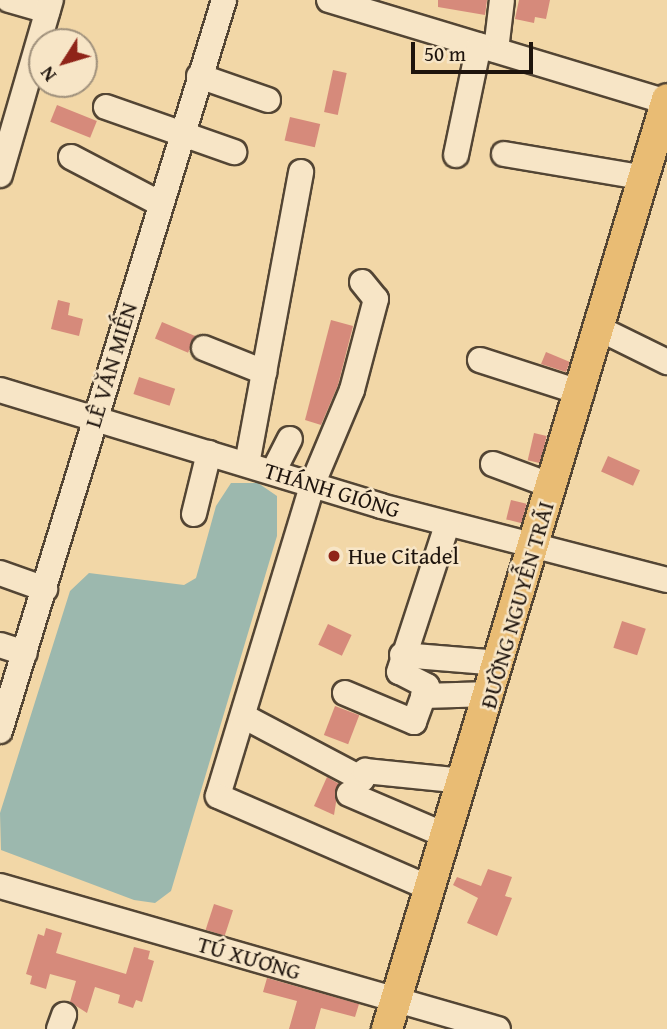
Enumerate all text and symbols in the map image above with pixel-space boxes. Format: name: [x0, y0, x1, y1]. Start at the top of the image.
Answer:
north arrow: [28, 28, 98, 98]
scale bar: [415, 28, 538, 72]
text: 50 m: [424, 38, 466, 69]
text: N: [33, 61, 63, 88]
street label: LÊ VĂN MIẾN: [79, 299, 143, 431]
street label: THÁNH GIÓNG: [261, 456, 403, 524]
street label: ĐƯỜNG NGUYỄN TRÃI: [474, 498, 560, 712]
place label: Hue Citadel: [348, 542, 459, 570]
marker: Hue Citadel: [326, 548, 342, 564]
street label: TÚ XƯƠNG: [194, 930, 304, 986]

